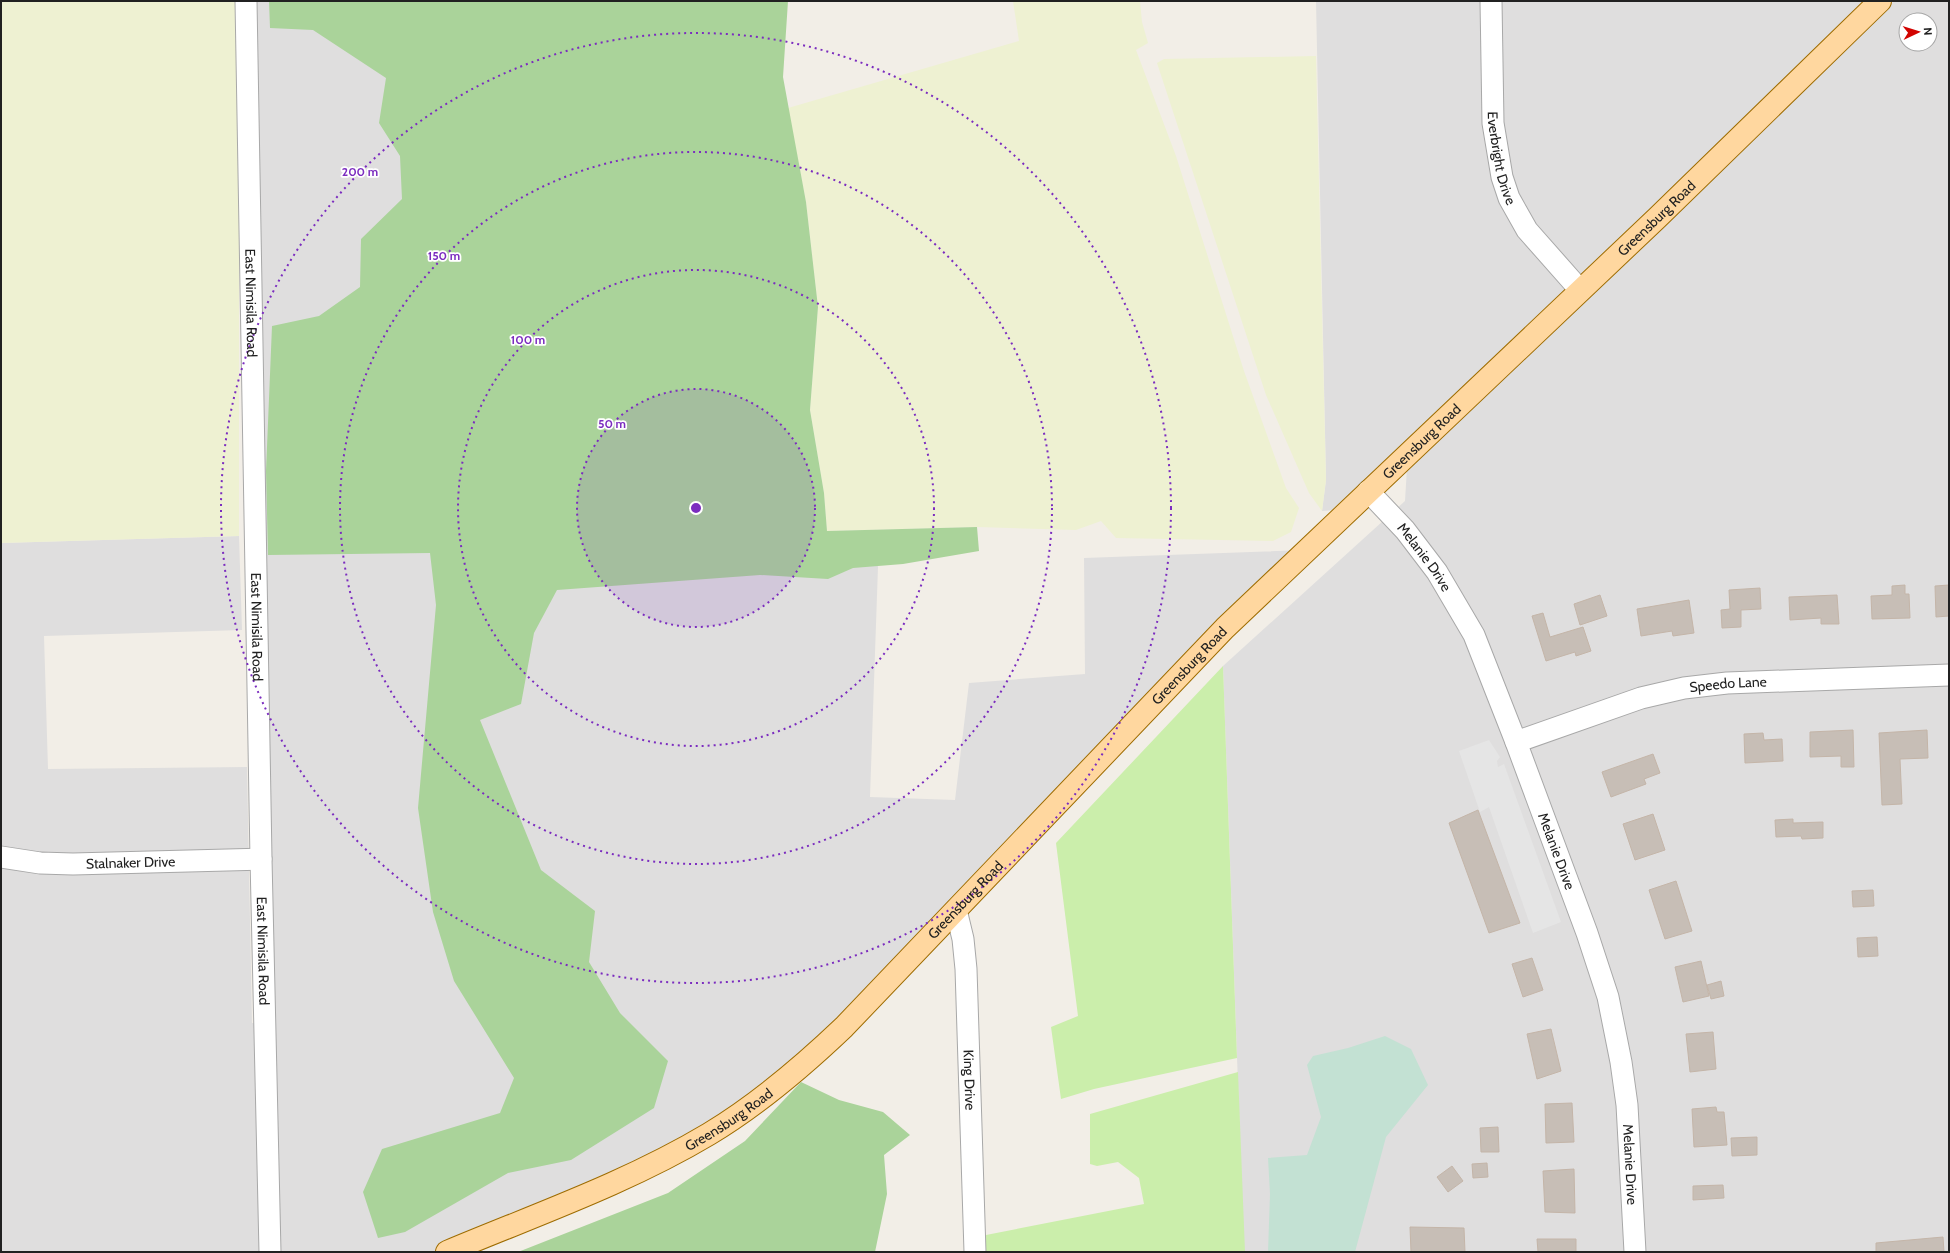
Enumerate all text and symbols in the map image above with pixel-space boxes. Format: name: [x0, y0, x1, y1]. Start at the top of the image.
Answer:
north arrow: [1898, 12, 1938, 52]
text: N: [1921, 27, 1935, 36]
street label: Everbright Drive: [1484, 111, 1520, 208]
text: 200 m: [342, 164, 378, 179]
street label: Greensburg Road: [1614, 176, 1699, 260]
text: 150 m: [428, 248, 460, 263]
street label: East Nimisila Road: [241, 249, 261, 357]
text: 100 m: [511, 332, 545, 347]
street label: Greensburg Road: [1379, 400, 1465, 483]
text: 50 m: [598, 416, 626, 431]
centre of rings: [689, 501, 703, 515]
street label: Melanie Drive: [1393, 519, 1455, 595]
street label: East Nimisila Road: [247, 573, 267, 681]
street label: Greensburg Road: [1148, 623, 1231, 708]
street label: Speedo Lane: [1688, 673, 1767, 696]
street label: Melanie Drive: [1534, 810, 1579, 892]
street label: Stalnaker Drive: [86, 852, 175, 873]
street label: Greensburg Road: [924, 857, 1007, 943]
street label: East Nimisila Road: [253, 896, 273, 1005]
street label: King Drive: [960, 1049, 979, 1111]
street label: Greensburg Road: [682, 1084, 776, 1155]
street label: Melanie Drive: [1619, 1124, 1641, 1205]

